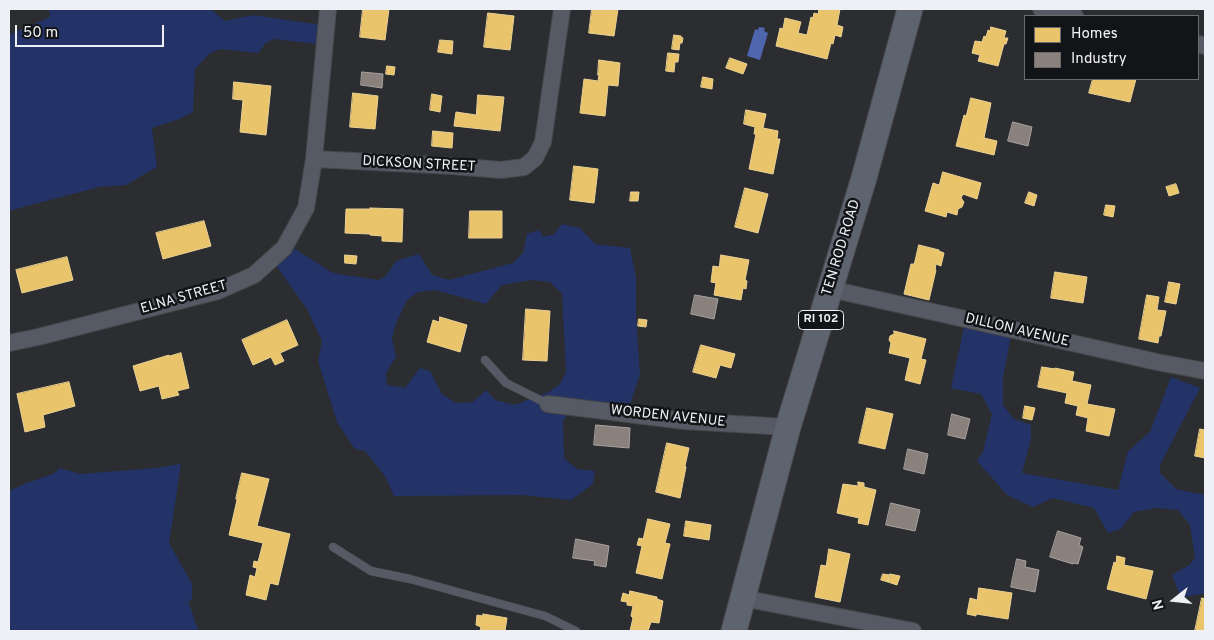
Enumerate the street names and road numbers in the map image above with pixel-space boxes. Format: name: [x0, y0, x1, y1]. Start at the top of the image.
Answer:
street label: DICKSON STREET: [362, 154, 476, 176]
street label: TEN ROD ROAD: [819, 198, 865, 298]
street label: ELNA STREET: [139, 278, 229, 318]
road number: RI 102: [798, 310, 844, 330]
street label: DILLON AVENUE: [964, 311, 1070, 351]
street label: WORDEN AVENUE: [610, 403, 726, 431]

